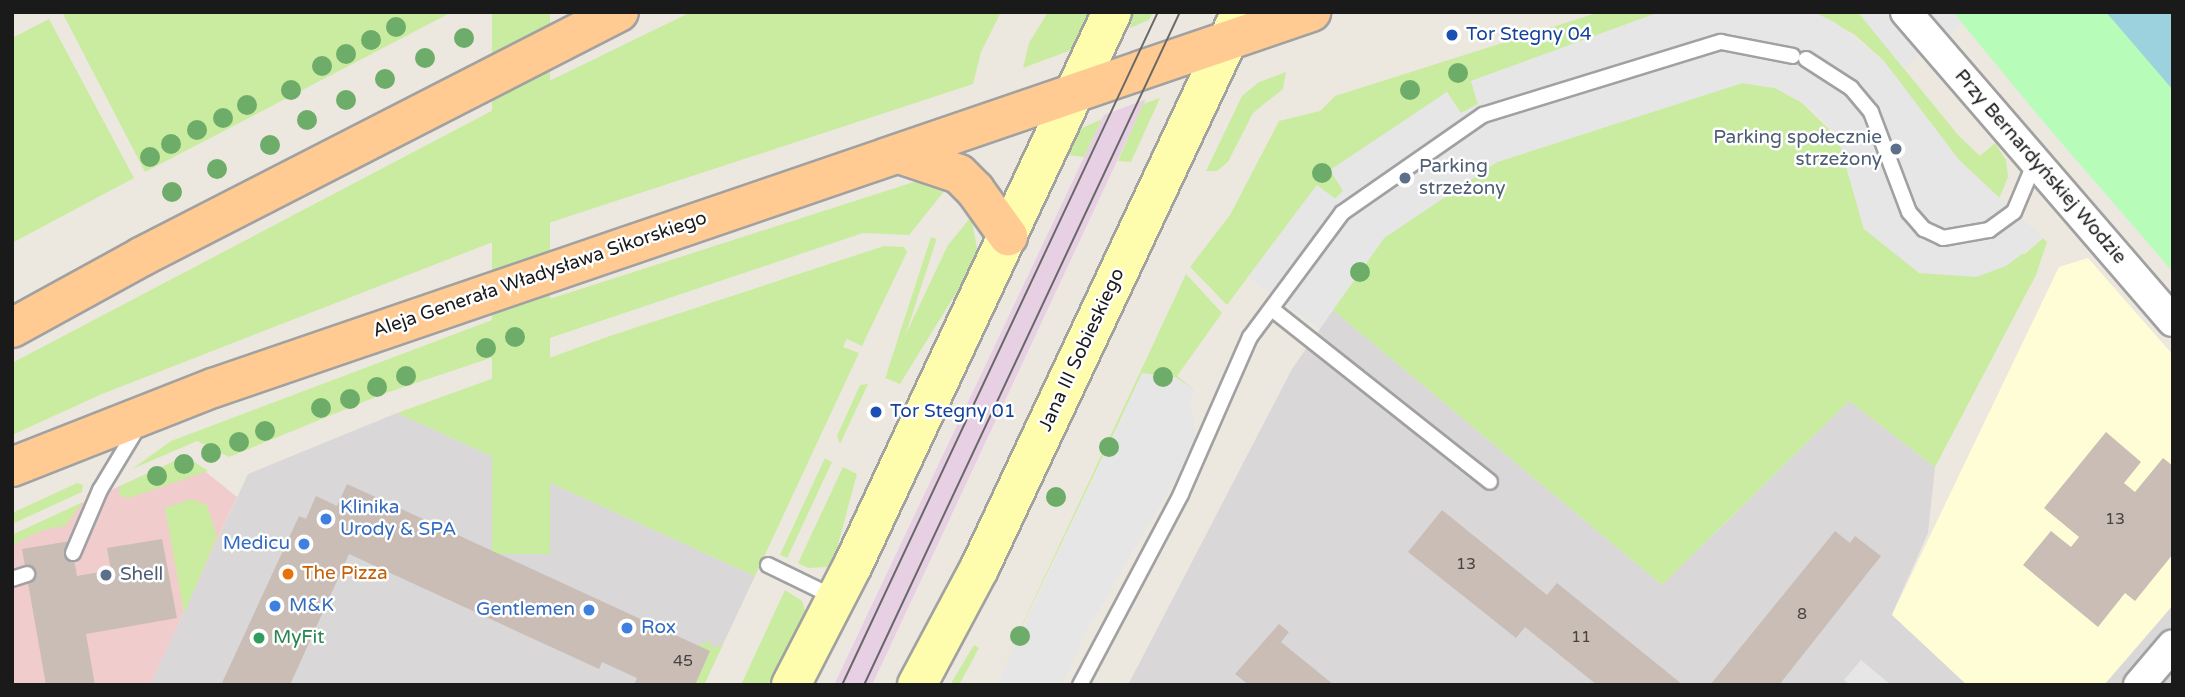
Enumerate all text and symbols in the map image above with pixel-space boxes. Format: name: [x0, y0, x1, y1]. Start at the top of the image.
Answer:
place label: Tor Stegny 04: [1466, 24, 1592, 46]
marker: Tor Stegny 04: [1444, 27, 1460, 43]
street label: Przy Bernardyńskiej Wodzie: [1949, 65, 2131, 269]
place label: Parking społecznie strzeżony: [1713, 127, 1882, 171]
marker: Parking społecznie strzeżony: [1888, 141, 1904, 157]
place label: Parking strzeżony: [1419, 156, 1505, 200]
marker: Parking strzeżony: [1397, 170, 1413, 186]
street label: Aleja Generała Władysława Sikorskiego: [370, 207, 710, 343]
street label: Jana III Sobieskiego: [1034, 265, 1130, 435]
place label: Tor Stegny 01: [890, 401, 1016, 423]
marker: Tor Stegny 01: [868, 404, 884, 420]
place label: Klinika Urody & SPA: [340, 497, 456, 541]
house number: 13: [2105, 509, 2125, 529]
marker: Klinika Urody & SPA: [318, 511, 334, 527]
place label: Medicu: [223, 533, 290, 555]
marker: Medicu: [296, 536, 312, 552]
house number: 13: [1456, 554, 1476, 574]
place label: The Pizza: [302, 563, 388, 585]
place label: Shell: [120, 564, 163, 586]
marker: The Pizza: [280, 566, 296, 582]
marker: Shell: [98, 567, 114, 583]
place label: M&K: [289, 595, 334, 617]
marker: M&K: [267, 598, 283, 614]
place label: Gentlemen: [476, 599, 575, 621]
marker: Gentlemen: [581, 602, 597, 618]
house number: 8: [1797, 604, 1807, 624]
place label: Rox: [641, 617, 676, 639]
marker: Rox: [619, 620, 635, 636]
place label: MyFit: [273, 627, 325, 649]
house number: 11: [1571, 627, 1591, 647]
marker: MyFit: [251, 630, 267, 646]
house number: 45: [673, 651, 693, 671]

